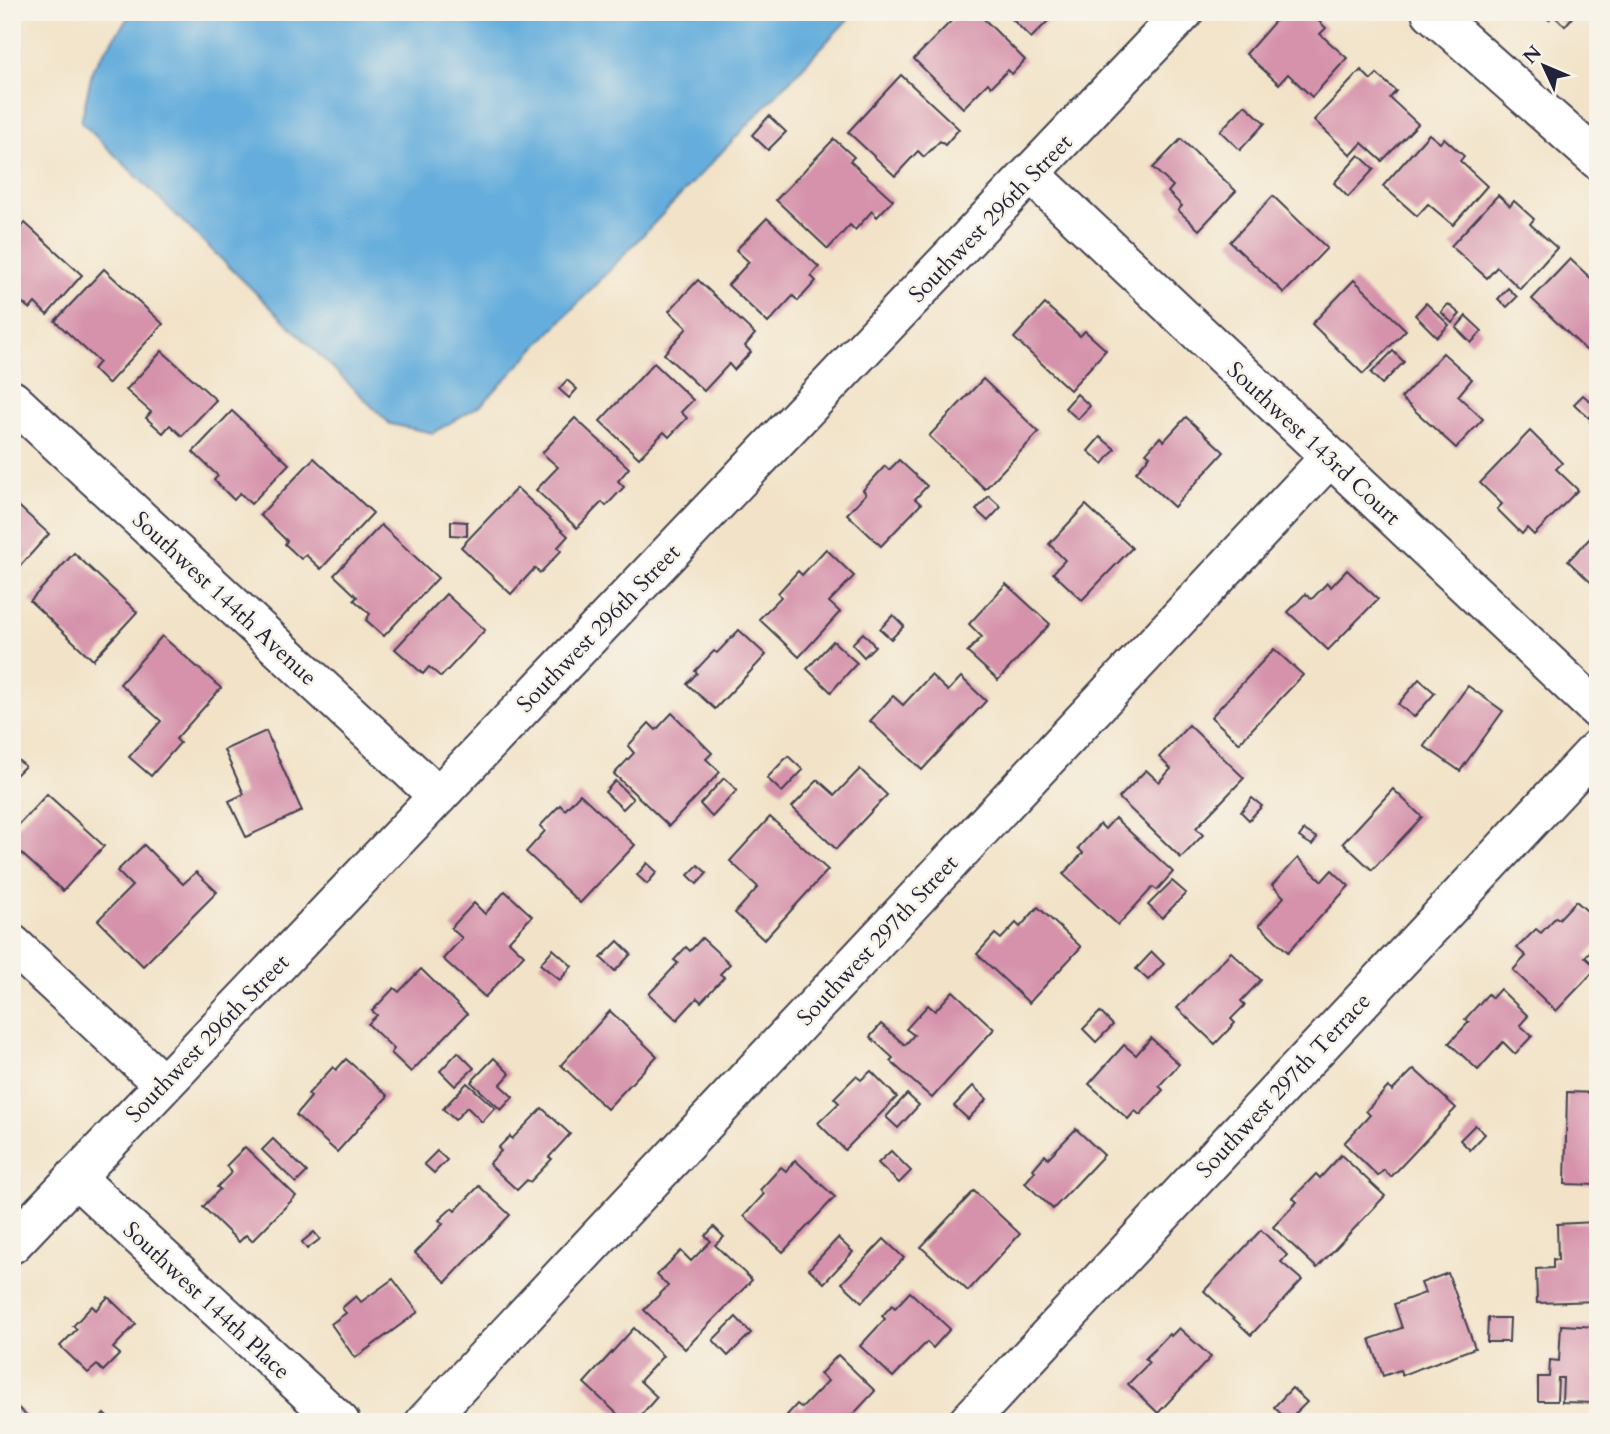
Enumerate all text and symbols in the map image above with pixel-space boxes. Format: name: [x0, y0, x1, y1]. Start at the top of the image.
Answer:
north arrow: [1508, 32, 1578, 102]
text: N: [1517, 40, 1548, 70]
street label: Southwest 296th Street: [902, 127, 1079, 309]
street label: Southwest 143rd Court: [1220, 355, 1407, 532]
street label: Southwest 144th Avenue: [125, 504, 324, 692]
street label: Southwest 296th Street: [510, 537, 687, 719]
street label: Southwest 297th Street: [790, 848, 965, 1033]
street label: Southwest 296th Street: [119, 947, 296, 1129]
street label: Southwest 297th Terrace: [1189, 986, 1378, 1185]
street label: Southwest 144th Place: [116, 1215, 297, 1386]

